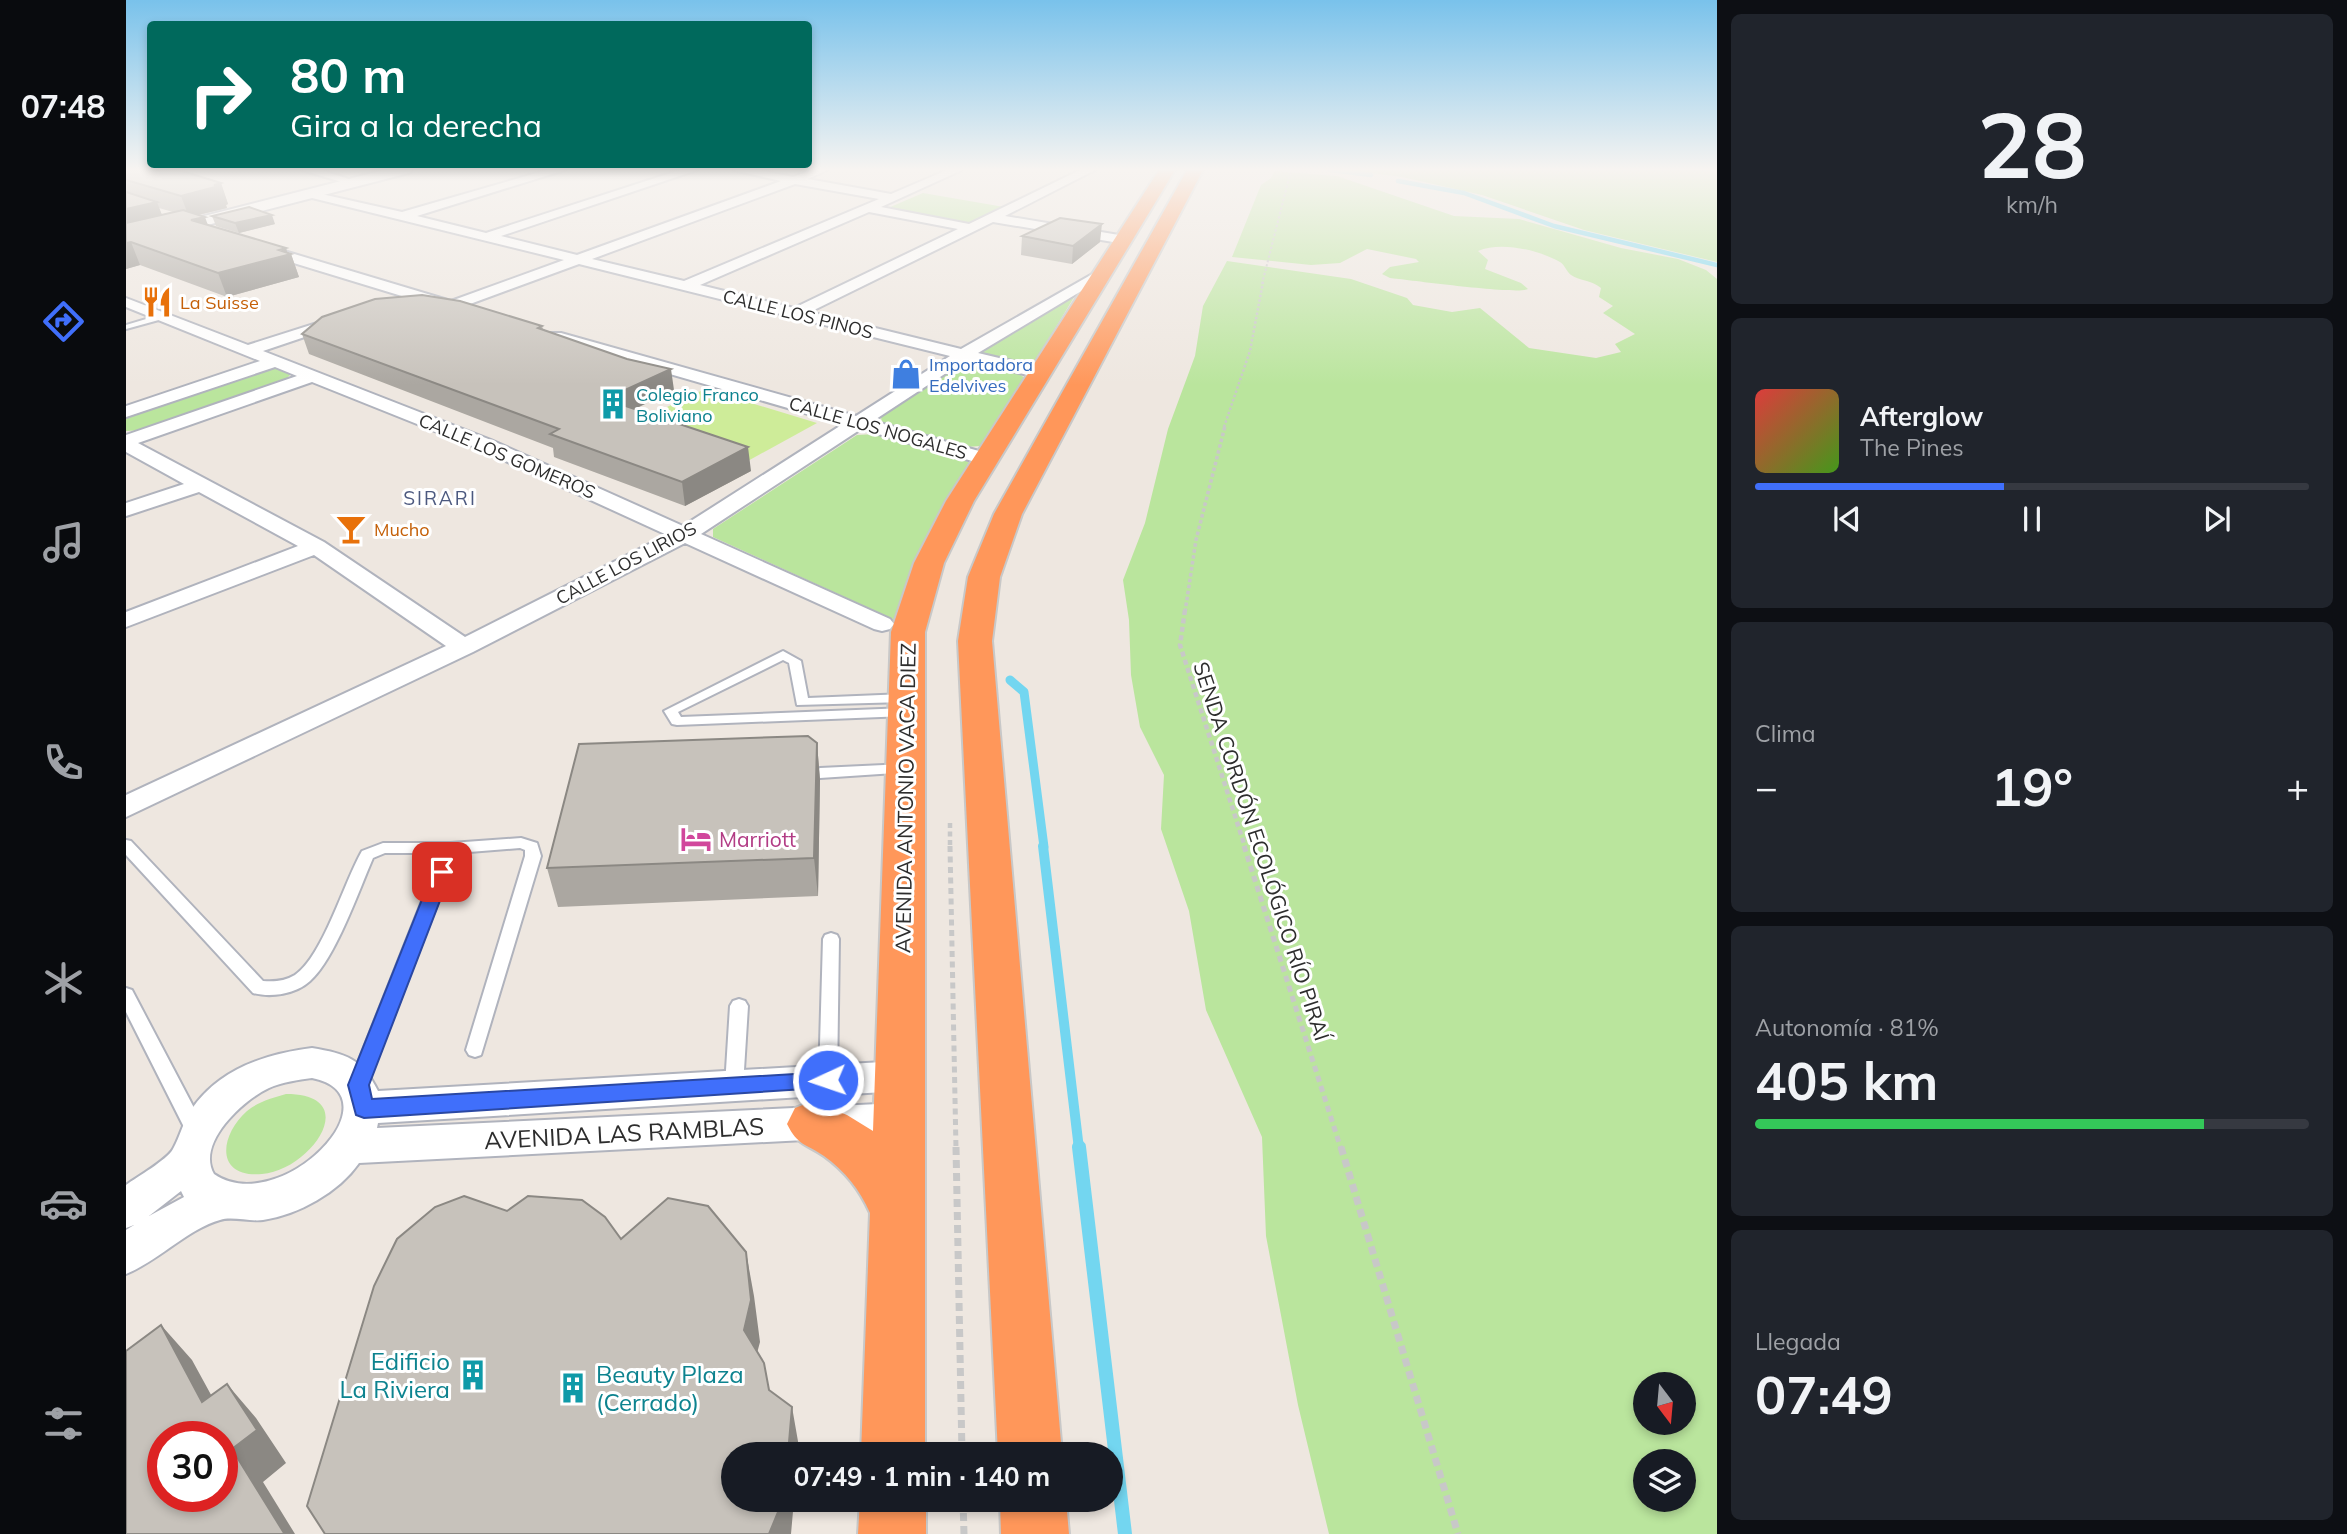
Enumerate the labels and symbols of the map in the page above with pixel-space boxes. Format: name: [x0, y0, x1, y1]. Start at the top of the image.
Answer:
street label: CALLE LOS PINOS: [720, 284, 876, 344]
restaurant icon: La Suisse: [140, 285, 174, 319]
place label: La Suisse: [180, 291, 259, 314]
place label: Importadora Edelvives: [929, 353, 1033, 397]
shop icon: Importadora Edelvives: [889, 357, 923, 391]
place label: Colegio Franco Boliviano: [636, 383, 759, 427]
building icon: Colegio Franco Boliviano: [596, 387, 630, 421]
street label: CALLE LOS NOGALES: [786, 392, 970, 464]
street label: CALLE LOS GOMEROS: [415, 408, 599, 504]
district label: SIRARI: [403, 486, 477, 510]
bar icon: Mucho: [334, 512, 368, 546]
street label: CALLE LOS LIRIOS: [552, 516, 700, 610]
place label: Mucho: [374, 518, 430, 541]
street label: AVENIDA ANTONIO VACA DIEZ: [889, 643, 921, 953]
street label: SENDA CORDÓN ECOLÓGICO RÍO PIRAÍ: [1188, 658, 1336, 1045]
hotel icon: Marriott: [679, 822, 713, 856]
place label: Marriott: [719, 826, 796, 852]
pin: [412, 842, 472, 902]
position arrow: [791, 1043, 865, 1117]
street label: AVENIDA LAS RAMBLAS: [483, 1111, 765, 1155]
place label: Edificio La Riviera: [339, 1346, 450, 1404]
building icon: Edificio La Riviera: [456, 1358, 490, 1392]
place label: Beauty Plaza (Cerrado): [596, 1359, 744, 1417]
building icon: Beauty Plaza (Cerrado): [556, 1371, 590, 1405]
north arrow: [1633, 1372, 1696, 1435]
speed limit sign: 30: [147, 1421, 238, 1512]

